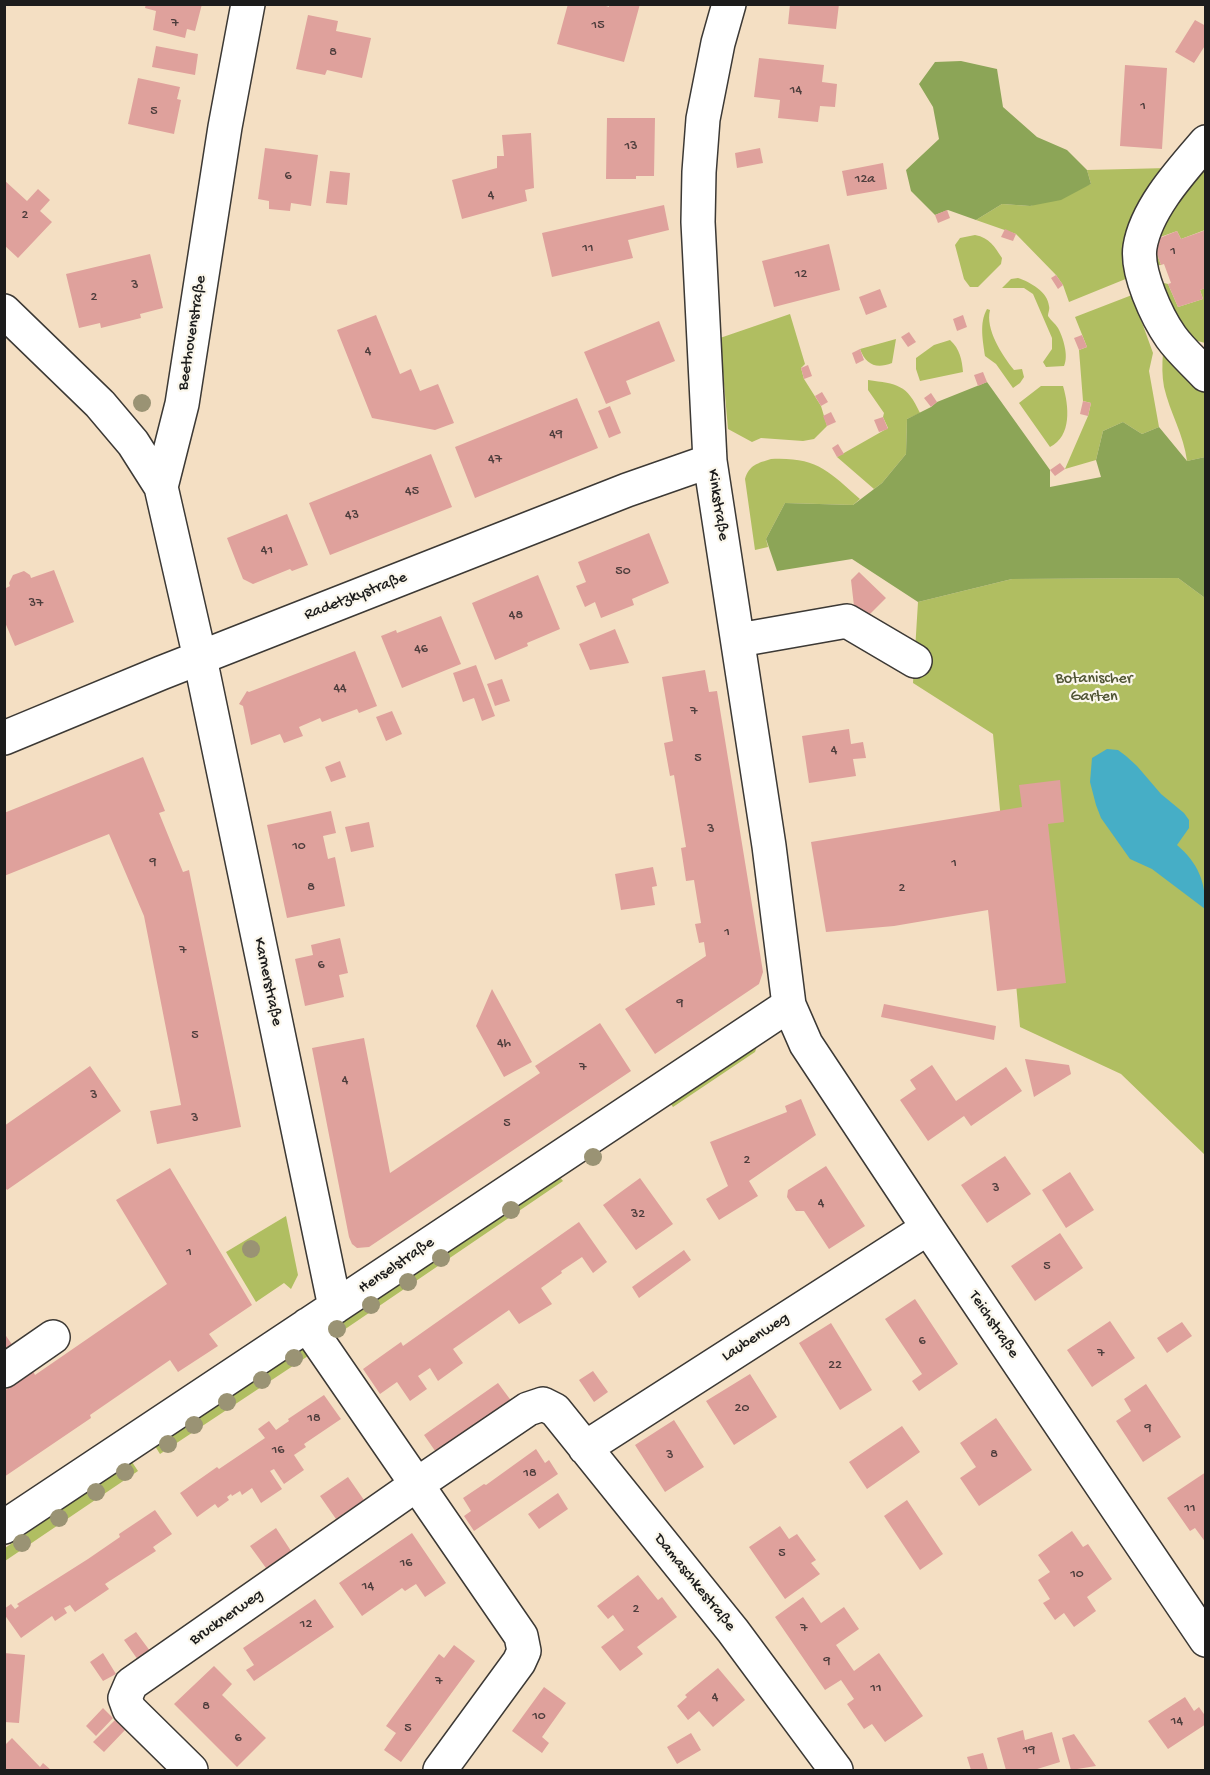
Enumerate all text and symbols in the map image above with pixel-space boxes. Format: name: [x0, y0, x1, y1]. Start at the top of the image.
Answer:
house number: 7: [171, 16, 179, 32]
house number: 15: [591, 18, 605, 34]
house number: 8: [329, 45, 337, 61]
house number: 14: [790, 83, 802, 99]
house number: 1: [1140, 99, 1146, 115]
house number: 5: [150, 104, 158, 120]
house number: 13: [625, 139, 637, 155]
house number: 6: [284, 169, 292, 185]
house number: 12a: [855, 172, 875, 188]
house number: 4: [488, 188, 494, 204]
house number: 2: [22, 208, 28, 224]
house number: 11: [582, 241, 594, 257]
house number: 1: [1170, 244, 1176, 260]
house number: 12: [795, 267, 807, 283]
street label: Beethovenstraße: [174, 274, 212, 392]
house number: 3: [131, 278, 139, 294]
house number: 2: [91, 290, 97, 306]
house number: 4: [365, 344, 371, 360]
house number: 49: [549, 427, 563, 443]
house number: 47: [488, 452, 502, 468]
street label: Kinkstraße: [702, 468, 732, 542]
house number: 45: [405, 484, 419, 500]
house number: 43: [345, 508, 359, 524]
house number: 41: [261, 543, 273, 559]
house number: 50: [615, 564, 631, 580]
street label: Radetzkystraße: [302, 569, 410, 625]
house number: 37: [29, 596, 43, 612]
house number: 48: [509, 608, 523, 624]
house number: 46: [414, 642, 428, 658]
park label: Botanischer Garten: [1056, 670, 1132, 708]
house number: 44: [333, 681, 347, 697]
house number: 7: [690, 704, 698, 720]
house number: 4: [831, 743, 837, 759]
house number: 5: [694, 751, 702, 767]
house number: 3: [707, 822, 715, 838]
house number: 10: [292, 839, 306, 855]
house number: 9: [149, 855, 157, 871]
house number: 1: [951, 856, 957, 872]
house number: 8: [307, 880, 315, 896]
house number: 2: [899, 881, 905, 897]
house number: 1: [724, 925, 730, 941]
street label: Karnerstraße: [248, 936, 286, 1028]
house number: 7: [179, 943, 187, 959]
house number: 6: [317, 958, 325, 974]
house number: 9: [676, 996, 684, 1012]
house number: 5: [191, 1028, 199, 1044]
house number: 4h: [497, 1036, 511, 1052]
house number: 7: [579, 1060, 587, 1076]
house number: 4: [342, 1073, 348, 1089]
house number: 3: [90, 1088, 98, 1104]
house number: 3: [191, 1111, 199, 1127]
house number: 5: [503, 1116, 511, 1132]
house number: 2: [744, 1153, 750, 1169]
house number: 3: [992, 1181, 1000, 1197]
house number: 4: [818, 1196, 824, 1212]
house number: 32: [631, 1207, 645, 1223]
street label: Henselstraße: [355, 1234, 439, 1298]
house number: 1: [186, 1245, 192, 1261]
house number: 5: [1043, 1259, 1051, 1275]
street label: Teichstraße: [964, 1288, 1022, 1362]
street label: Laubenweg: [719, 1309, 793, 1367]
house number: 6: [918, 1334, 926, 1350]
house number: 7: [1097, 1346, 1105, 1362]
house number: 22: [828, 1358, 842, 1374]
house number: 20: [735, 1401, 749, 1417]
house number: 18: [307, 1411, 321, 1427]
house number: 9: [1144, 1421, 1152, 1437]
house number: 16: [272, 1443, 284, 1459]
house number: 8: [990, 1447, 998, 1463]
house number: 3: [666, 1448, 674, 1464]
house number: 18: [523, 1466, 537, 1482]
house number: 11: [1184, 1501, 1196, 1517]
street label: Damaschkestraße: [649, 1530, 739, 1636]
house number: 5: [778, 1546, 786, 1562]
house number: 16: [400, 1556, 412, 1572]
house number: 10: [1070, 1567, 1084, 1583]
house number: 14: [362, 1579, 374, 1595]
street label: Brucknerweg: [187, 1586, 267, 1650]
house number: 2: [633, 1602, 639, 1618]
house number: 12: [300, 1617, 312, 1633]
house number: 7: [800, 1621, 808, 1637]
house number: 9: [823, 1654, 831, 1670]
house number: 7: [435, 1674, 443, 1690]
house number: 11: [870, 1681, 882, 1697]
house number: 4: [712, 1690, 718, 1706]
house number: 8: [202, 1699, 210, 1715]
house number: 10: [532, 1709, 546, 1725]
house number: 14: [1171, 1714, 1183, 1730]
house number: 5: [404, 1721, 412, 1737]
house number: 6: [234, 1731, 242, 1747]
house number: 19: [1023, 1743, 1035, 1759]

